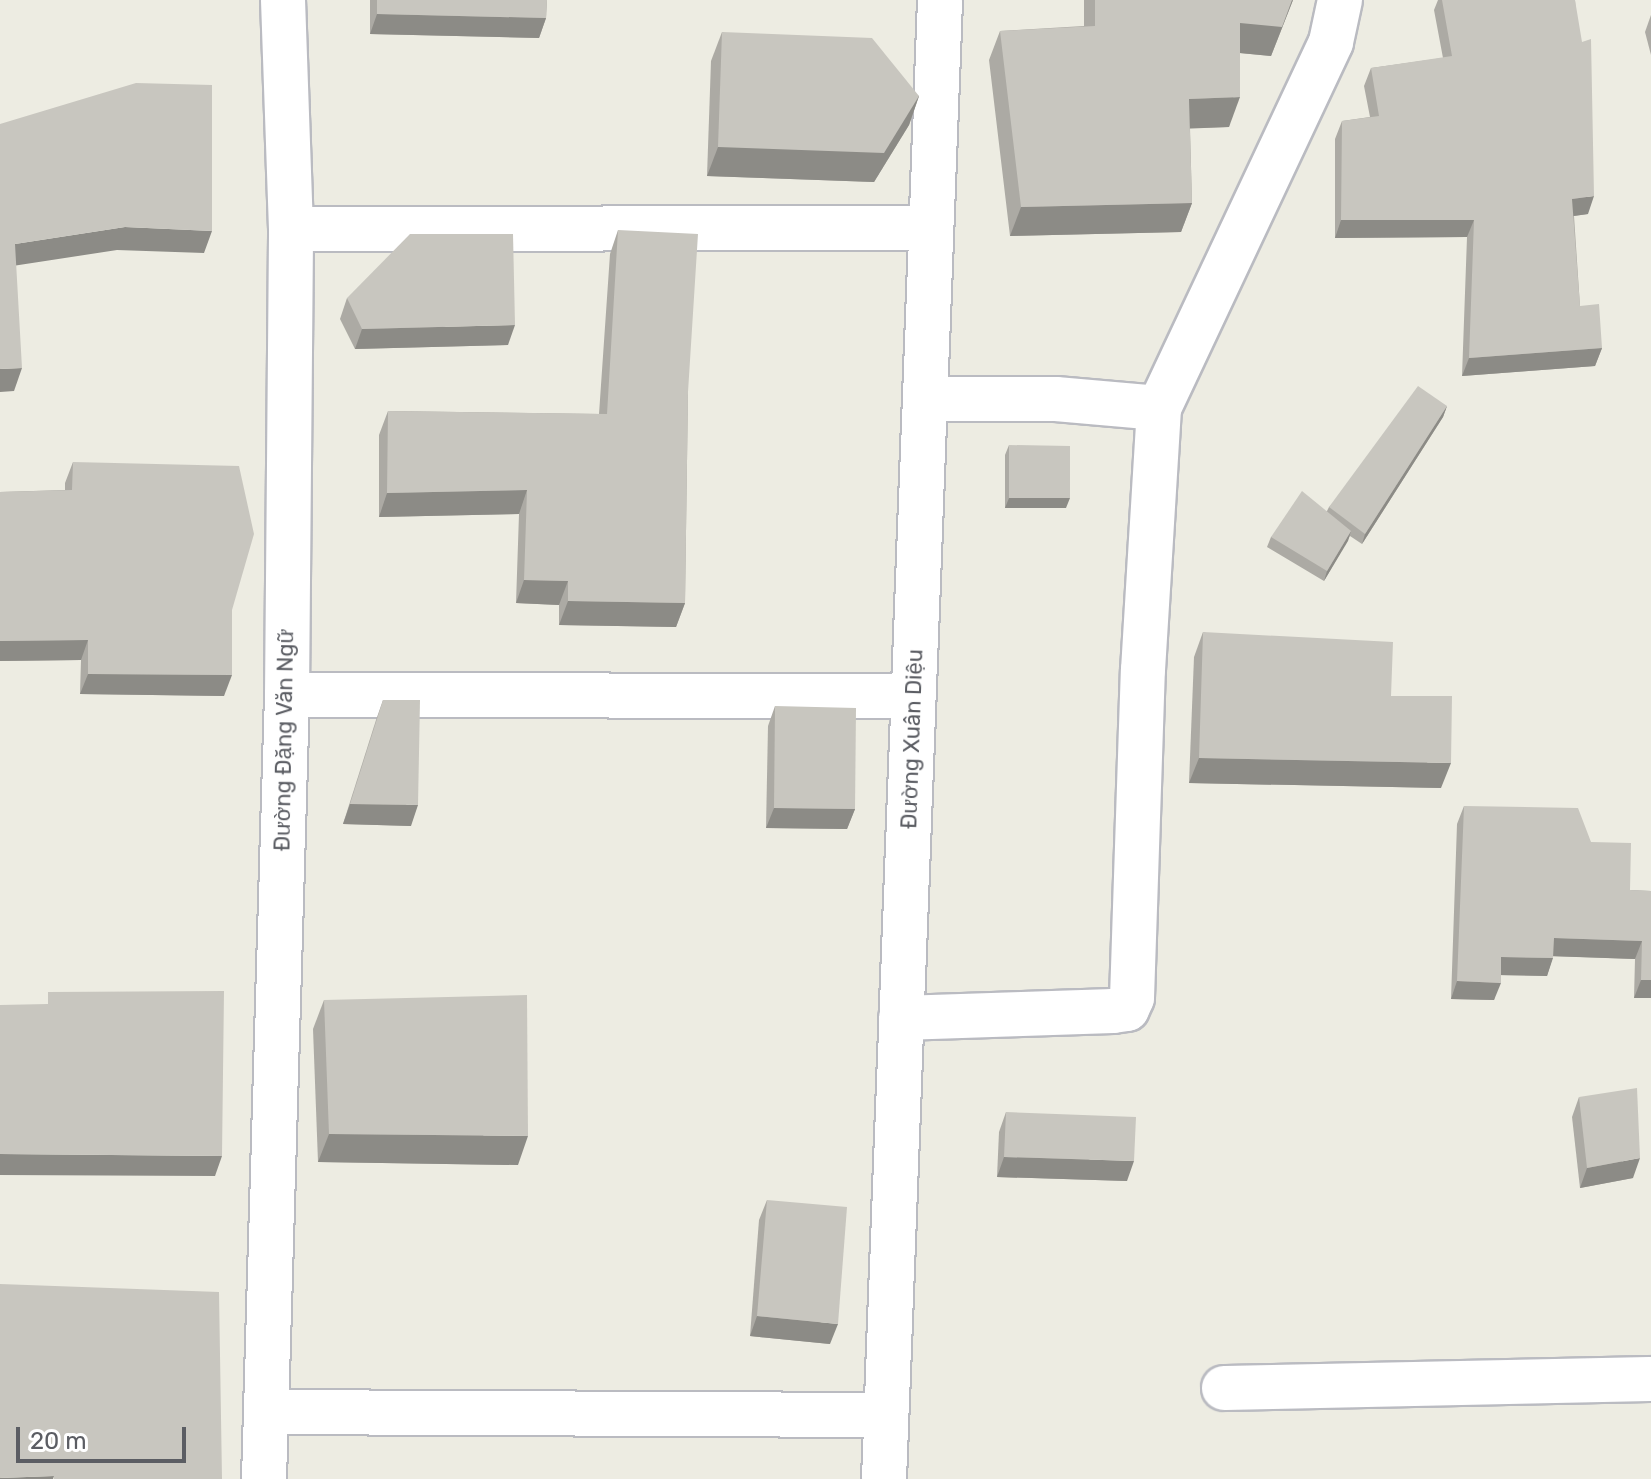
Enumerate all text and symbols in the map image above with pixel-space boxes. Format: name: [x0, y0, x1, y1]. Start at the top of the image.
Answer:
street label: Đường Đặng Văn Ngữ: [269, 628, 299, 852]
street label: Đường Xuân Diệu: [896, 649, 928, 829]
scale bar: [20, 1411, 190, 1461]
text: 20 m: [30, 1427, 87, 1455]

